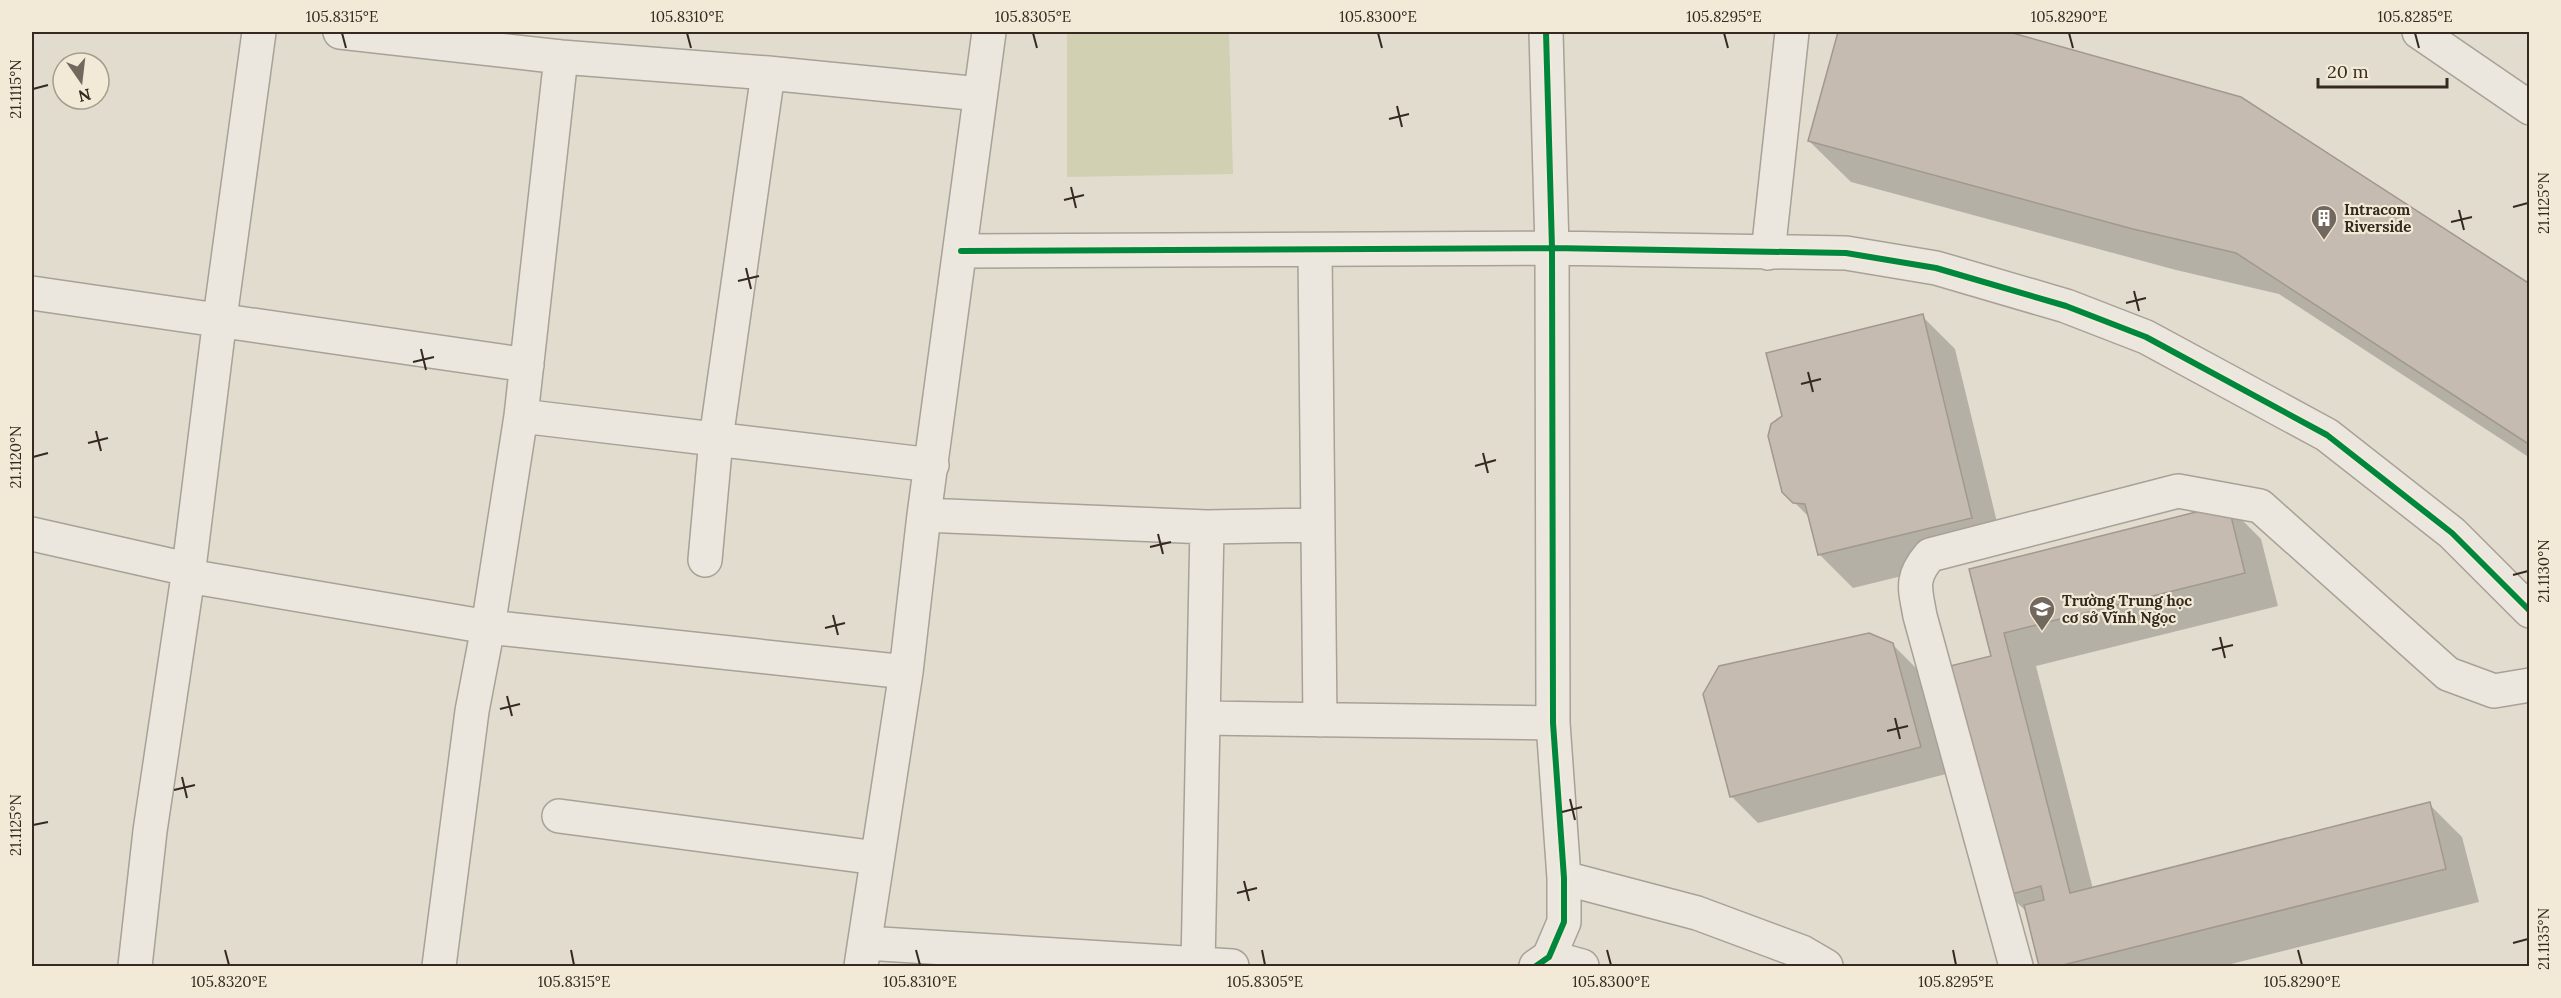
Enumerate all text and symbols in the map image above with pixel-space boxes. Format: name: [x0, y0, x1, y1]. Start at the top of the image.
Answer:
text: 105.8315°E: [306, 7, 378, 26]
text: 105.8310°E: [650, 7, 724, 26]
text: 105.8305°E: [995, 7, 1071, 26]
text: 105.8300°E: [1339, 7, 1417, 26]
text: 105.8295°E: [1686, 7, 1762, 26]
text: 105.8290°E: [2031, 7, 2107, 26]
text: 105.8285°E: [2377, 7, 2453, 26]
north arrow: [51, 51, 111, 111]
scale bar: [2318, 51, 2447, 89]
text: 21.1115°N: [6, 59, 25, 119]
text: 20 m: [2327, 60, 2369, 83]
text: N: [76, 84, 93, 107]
text: 21.1125°N: [2534, 172, 2553, 234]
place label: Intracom Riverside: [2344, 200, 2411, 236]
building icon: Intracom Riverside: [2309, 203, 2339, 241]
text: 21.1120°N: [6, 425, 25, 489]
text: 21.1130°N: [2534, 539, 2553, 603]
place label: Trường Trung học cơ sở Vĩnh Ngọc: [2062, 591, 2192, 627]
school or university icon: Trường Trung học cơ sở Vĩnh Ngọc: [2027, 594, 2057, 632]
text: 21.1125°N: [6, 794, 25, 856]
text: 21.1135°N: [2534, 908, 2553, 970]
text: 105.8320°E: [191, 972, 267, 991]
text: 105.8315°E: [538, 972, 610, 991]
text: 105.8310°E: [883, 972, 957, 991]
text: 105.8305°E: [1227, 972, 1303, 991]
text: 105.8300°E: [1572, 972, 1650, 991]
text: 105.8295°E: [1918, 972, 1994, 991]
text: 105.8290°E: [2264, 972, 2340, 991]

